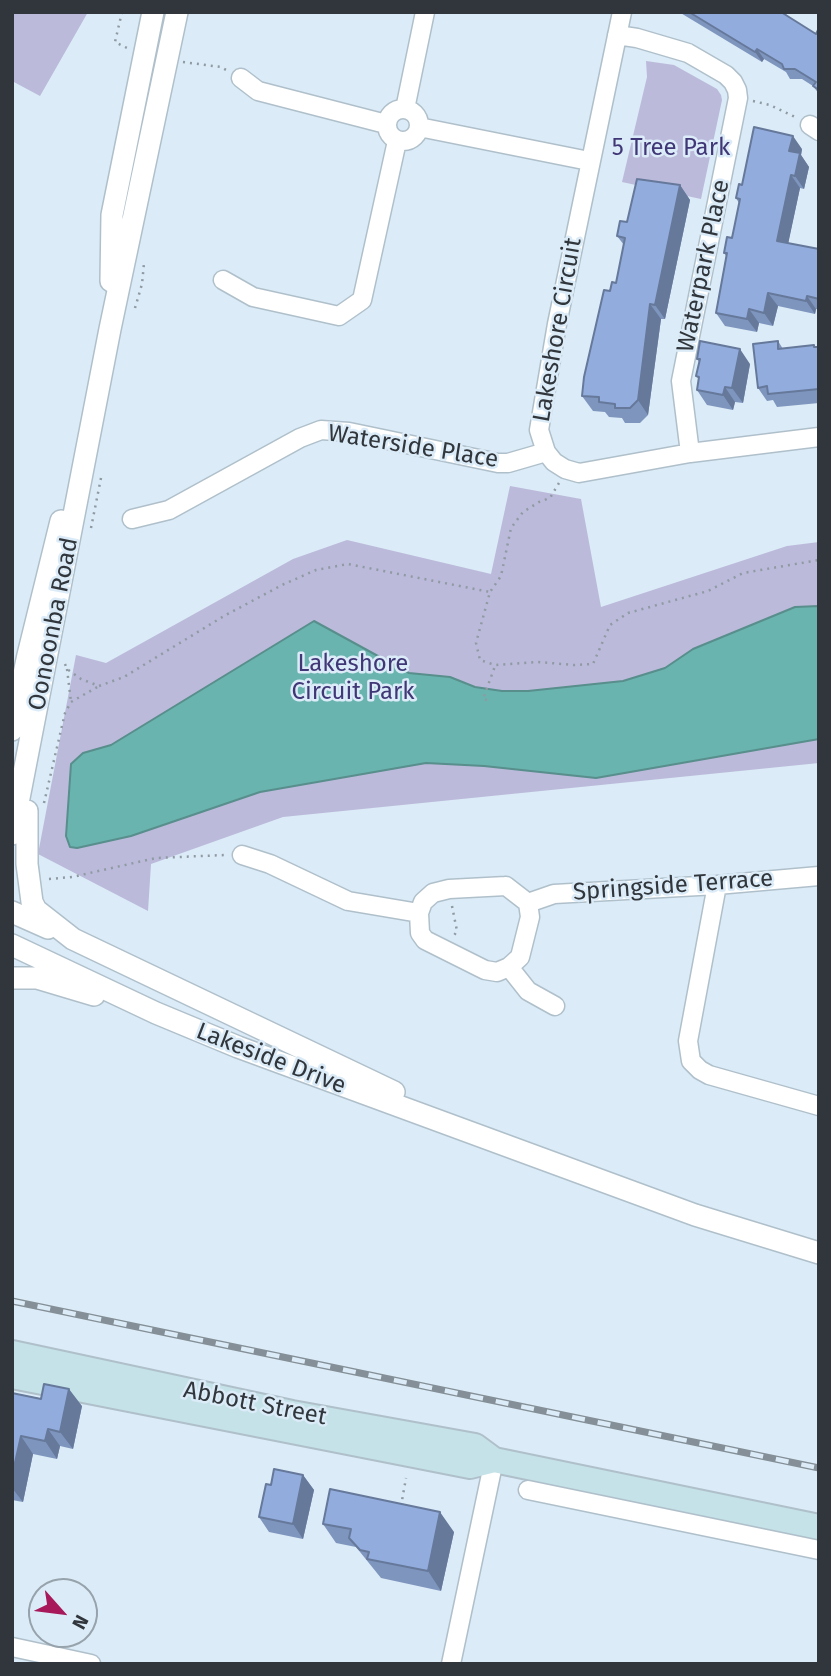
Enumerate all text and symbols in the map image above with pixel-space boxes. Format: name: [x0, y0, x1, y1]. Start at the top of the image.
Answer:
park label: 5 Tree Park: [612, 134, 730, 162]
street label: Waterpark Place: [672, 177, 736, 355]
street label: Lakeshore Circuit: [528, 236, 588, 424]
street label: Waterside Place: [326, 419, 500, 475]
street label: Oonoonba Road: [23, 535, 85, 713]
park label: Lakeshore Circuit Park: [292, 650, 414, 706]
street label: Springside Terrace: [572, 865, 774, 907]
street label: Lakeside Drive: [192, 1017, 350, 1101]
street label: Abbott Street: [181, 1376, 329, 1432]
north arrow: [28, 1578, 98, 1648]
text: N: [67, 1611, 93, 1633]

